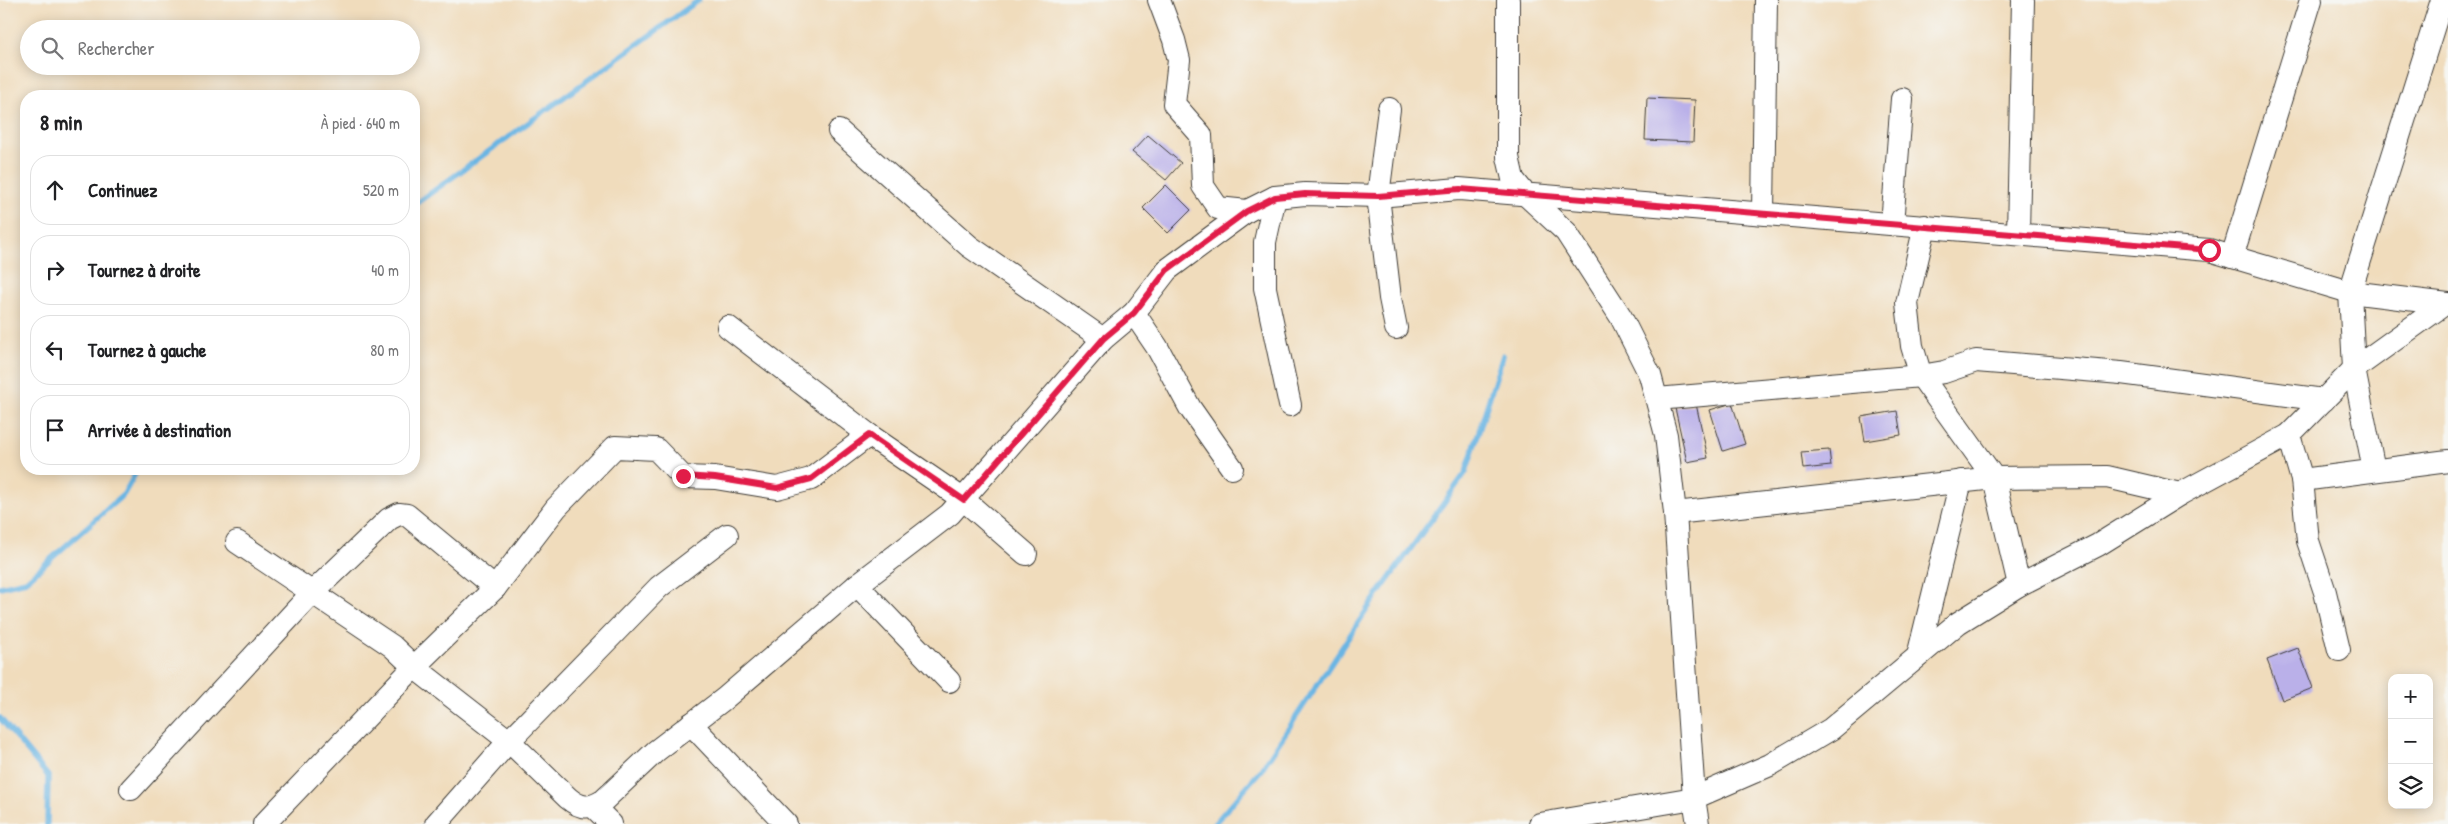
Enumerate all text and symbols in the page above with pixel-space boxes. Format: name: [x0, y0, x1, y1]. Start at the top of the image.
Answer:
search box: [20, 20, 420, 75]
icon: search: [38, 34, 66, 62]
text: Rechercher: [78, 35, 155, 61]
text: 8 min: [40, 108, 82, 137]
text: À pied · 640 m: [321, 112, 400, 134]
icon: ahead: [41, 176, 69, 204]
text: Continuez: [88, 177, 157, 203]
text: 520 m: [363, 179, 399, 201]
route start: [2198, 239, 2221, 262]
icon: right: [41, 256, 69, 284]
text: Tournez à droite: [88, 257, 201, 283]
text: 40 m: [371, 259, 399, 281]
icon: left: [41, 336, 69, 364]
text: Tournez à gauche: [88, 337, 206, 363]
text: 80 m: [370, 339, 399, 361]
icon: arrive: [41, 416, 69, 444]
text: Arrivée à destination: [88, 417, 231, 443]
route end: [672, 465, 695, 488]
map controls: [2388, 674, 2433, 809]
button: +: [2388, 674, 2433, 719]
button: −: [2388, 719, 2433, 764]
button: layers: [2388, 764, 2433, 809]

